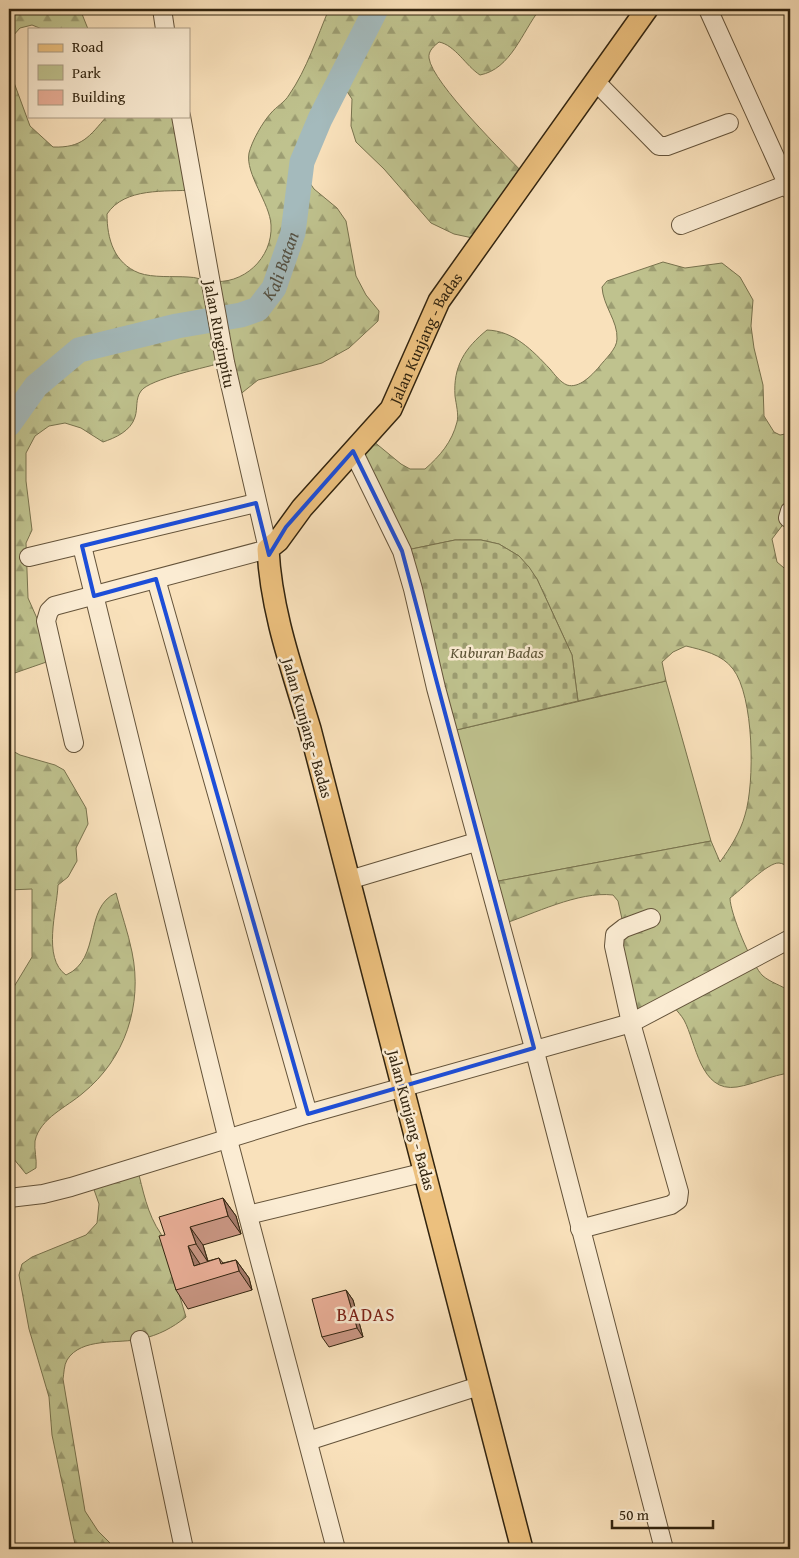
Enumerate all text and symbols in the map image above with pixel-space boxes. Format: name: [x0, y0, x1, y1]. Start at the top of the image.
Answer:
legend: [28, 28, 190, 118]
text: Road: [72, 36, 103, 57]
text: Park: [72, 62, 101, 83]
text: Building: [72, 86, 126, 107]
water label: Kali Batan: [255, 228, 305, 307]
street label: Jalan Kunjang - Badas: [382, 267, 468, 410]
street label: Jalan RInginpitu: [197, 276, 242, 390]
park label: Kuburan Badas: [449, 640, 544, 664]
street label: Jalan Kunjang - Badas: [276, 653, 339, 801]
street label: Jalan Kunjang - Badas: [381, 1045, 442, 1193]
district label: BADAS: [336, 1300, 396, 1328]
scale bar: [612, 1498, 713, 1530]
text: 50 m: [619, 1504, 650, 1525]

